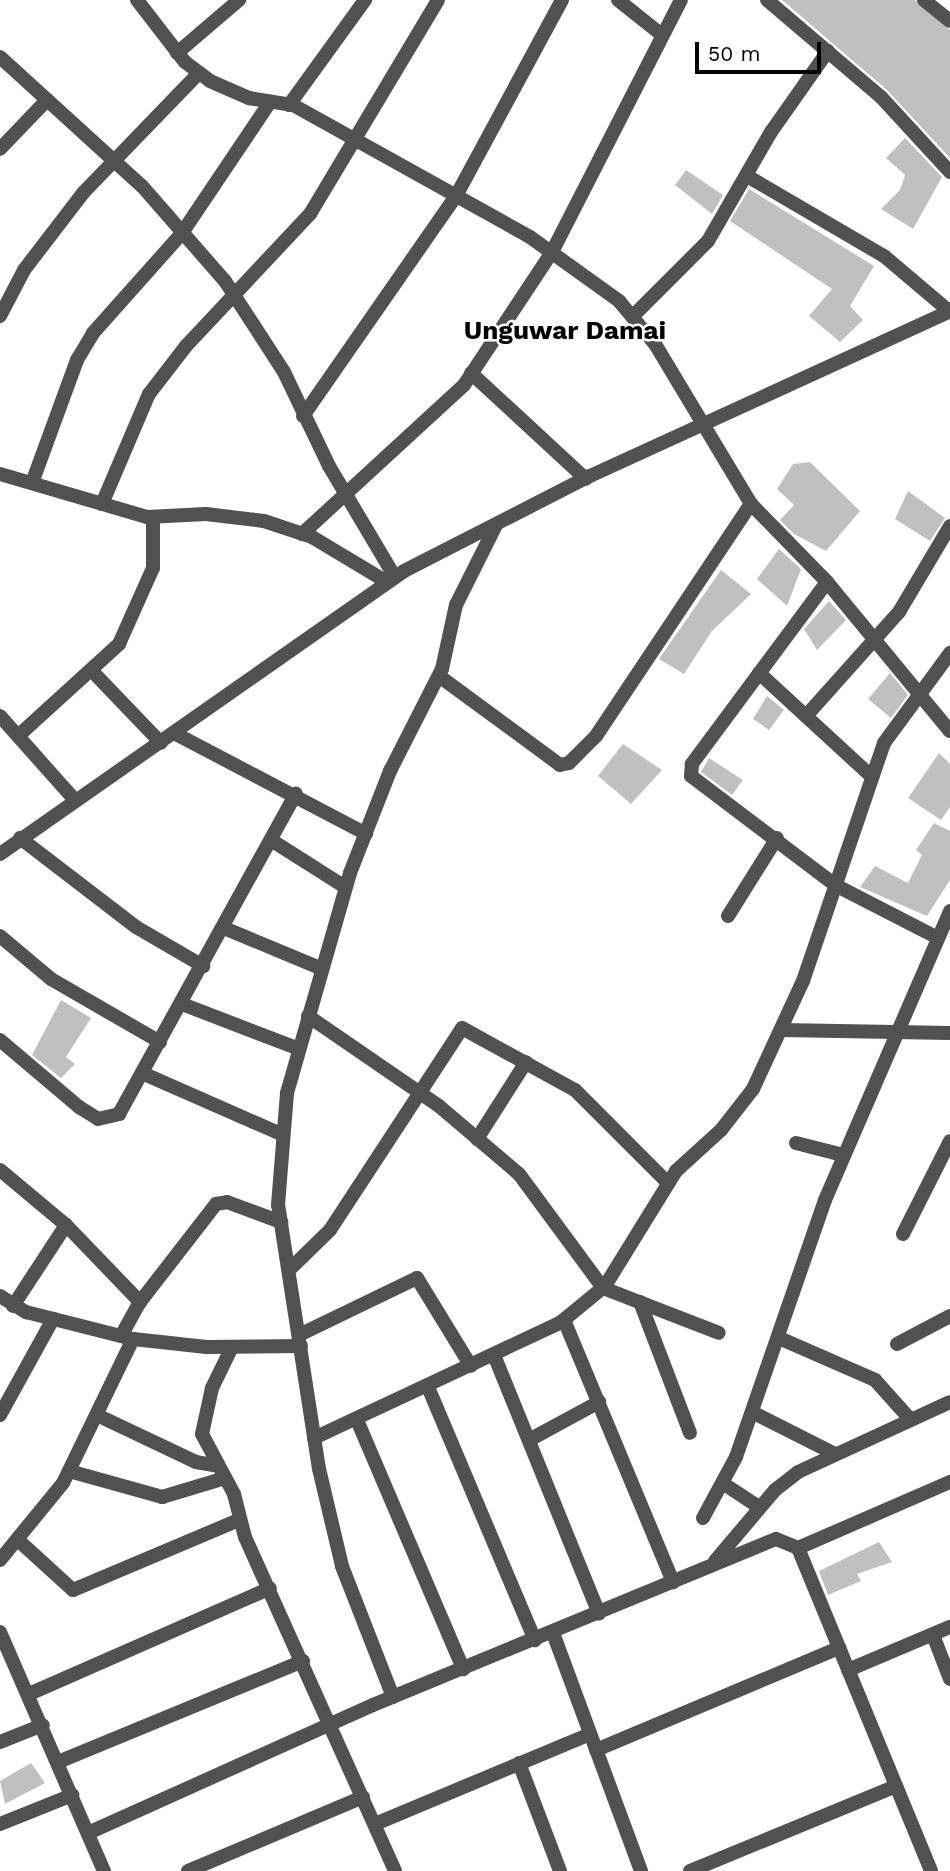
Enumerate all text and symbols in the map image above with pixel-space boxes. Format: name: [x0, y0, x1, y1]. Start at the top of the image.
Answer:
scale bar: [698, 28, 824, 72]
text: 50 m: [708, 41, 760, 66]
district label: Unguwar Damai: [464, 315, 666, 347]

